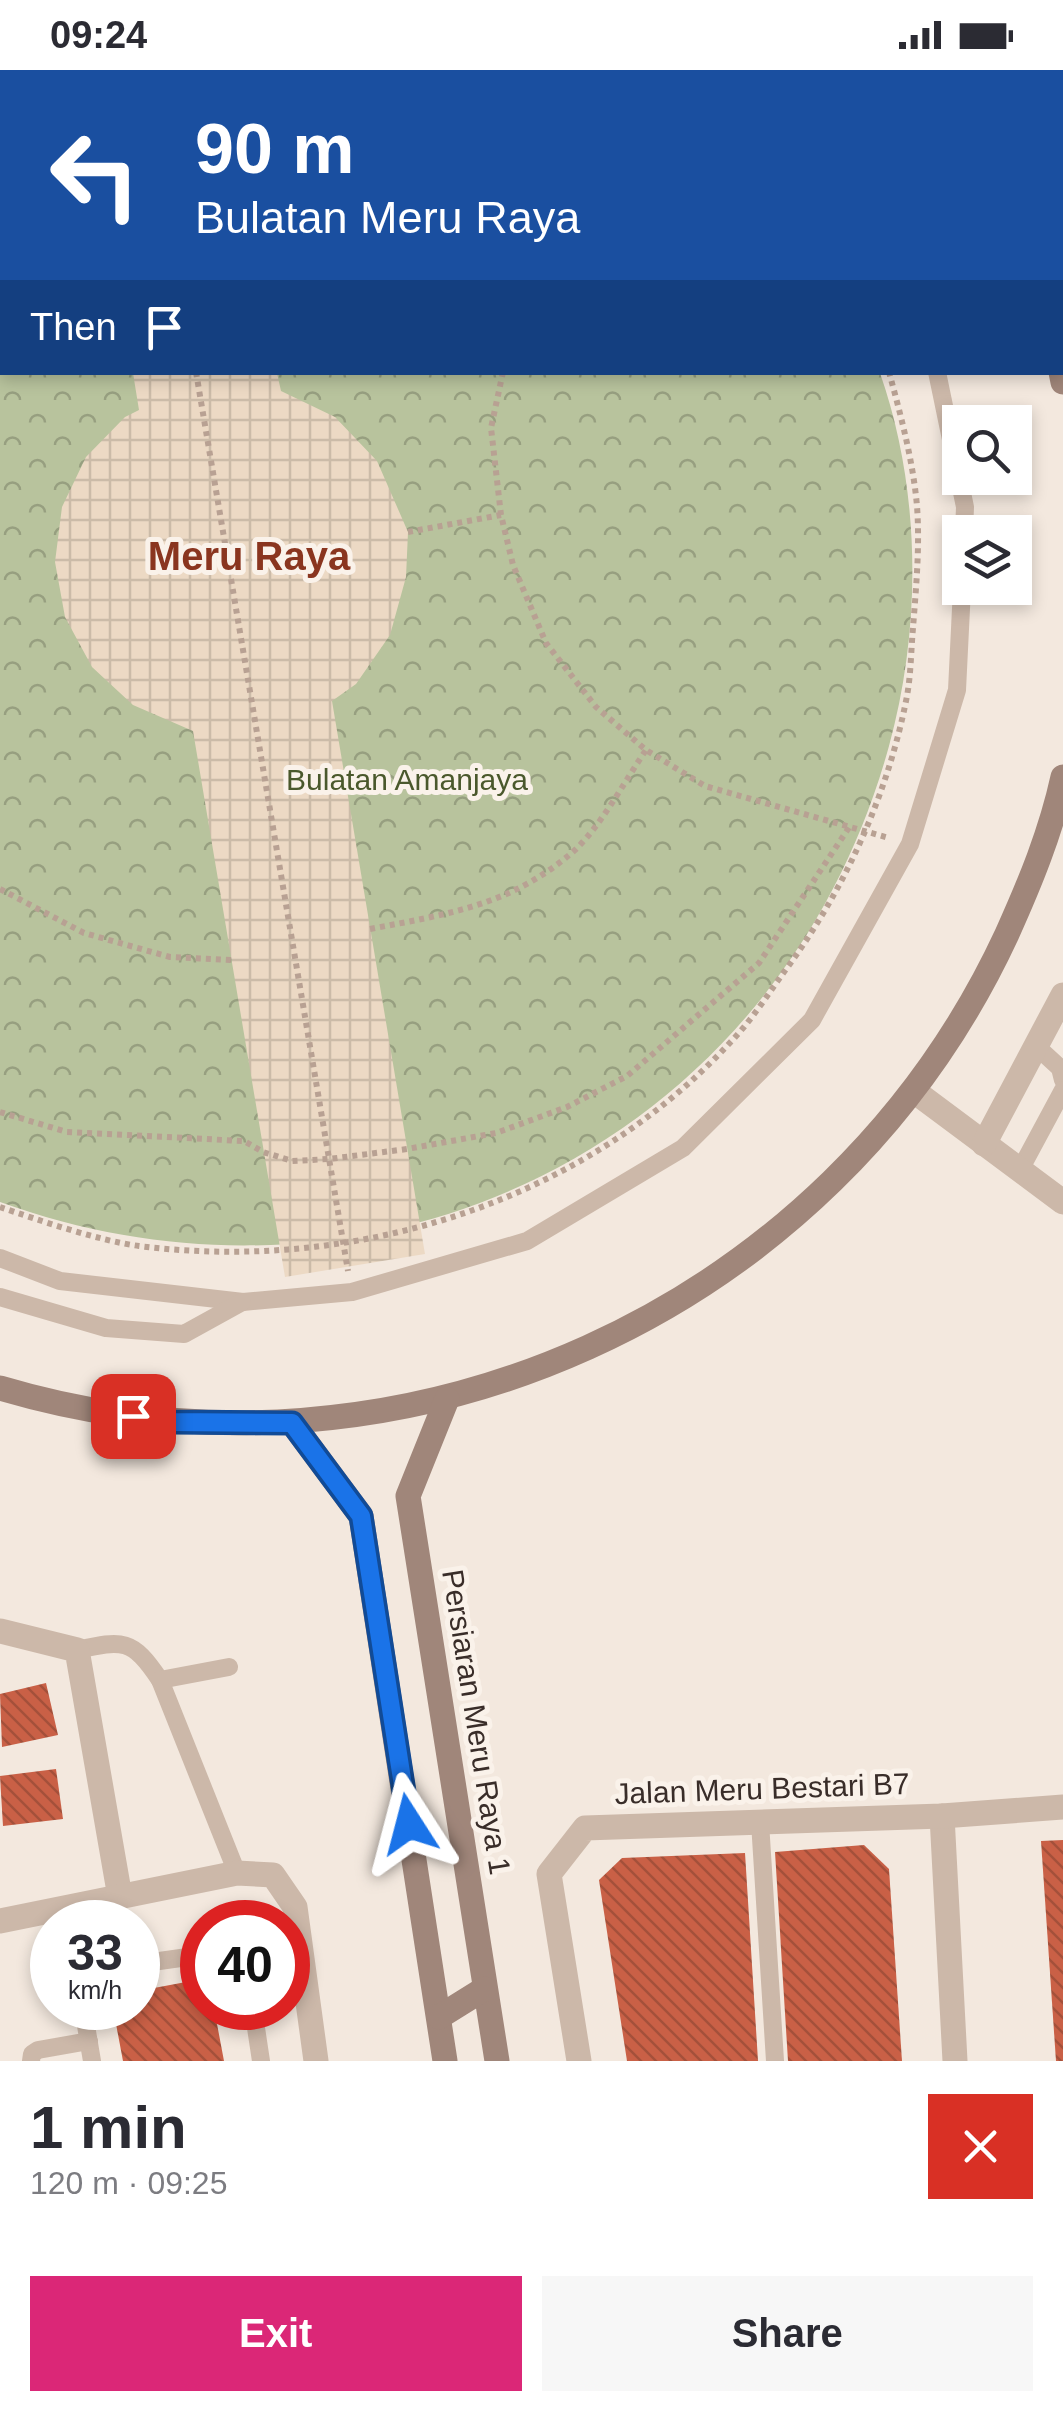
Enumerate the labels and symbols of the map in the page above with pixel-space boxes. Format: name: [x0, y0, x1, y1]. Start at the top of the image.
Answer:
district label: Meru Raya: [148, 534, 351, 578]
park label: Bulatan Amanjaya: [286, 763, 528, 796]
pin: [91, 1374, 176, 1459]
street label: Persiaran Meru Raya 1: [436, 1567, 517, 1877]
street label: Jalan Meru Bestari B7: [614, 1767, 910, 1810]
position arrow: [357, 1772, 461, 1876]
speed limit sign: 40: [180, 1900, 310, 2030]

